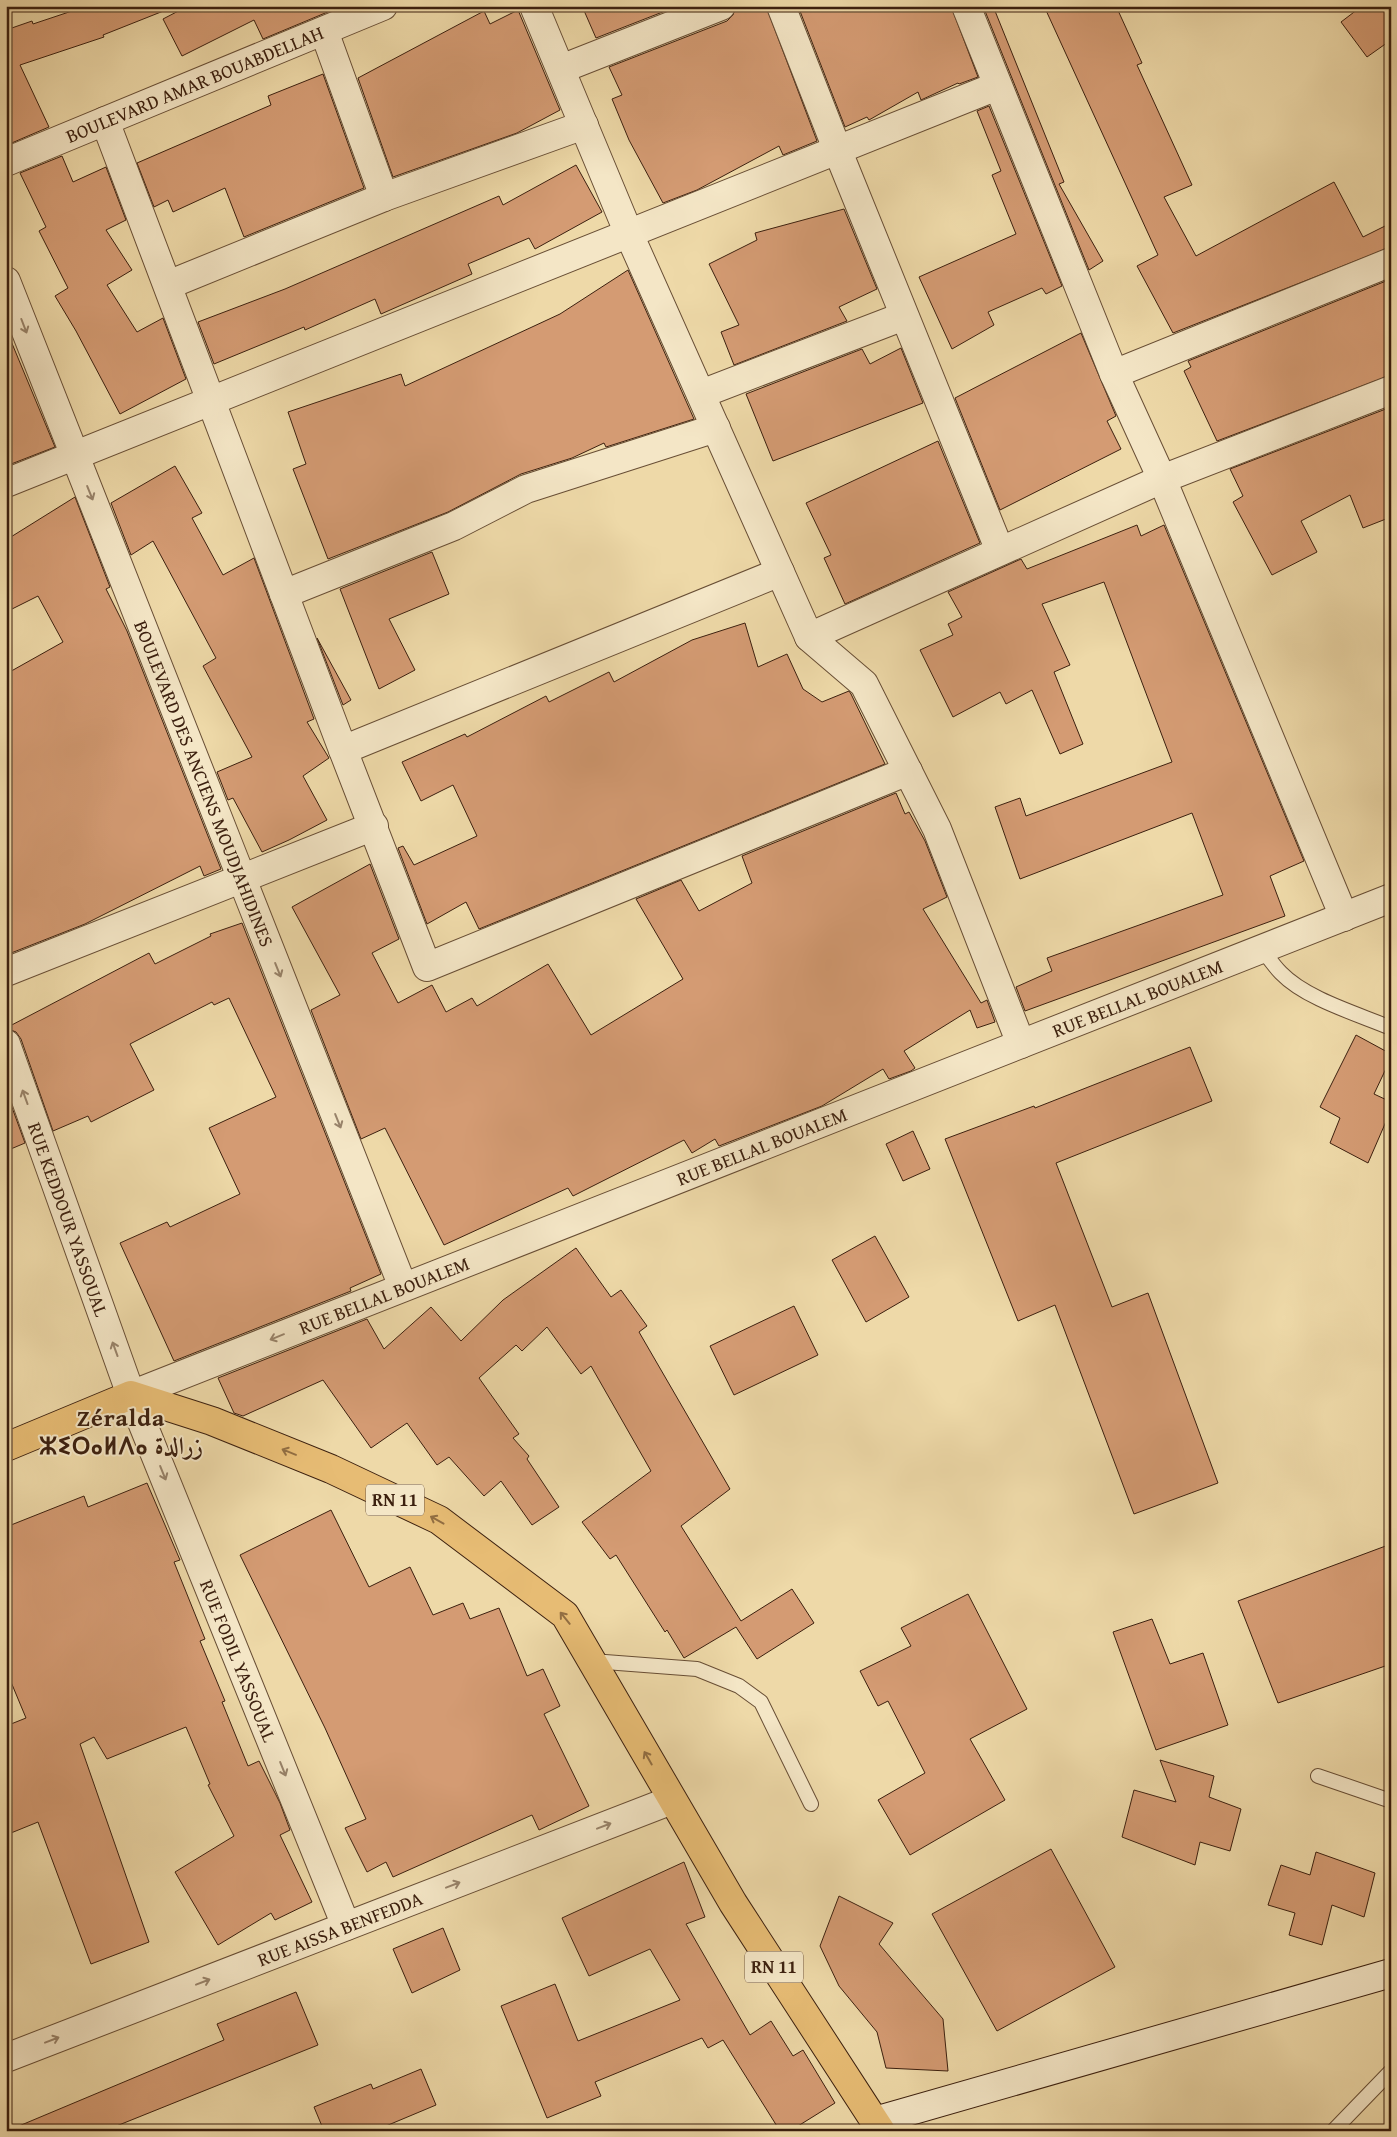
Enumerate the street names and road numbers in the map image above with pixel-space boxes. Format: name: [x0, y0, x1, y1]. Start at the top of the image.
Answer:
street label: BOULEVARD AMAR BOUABDELLAH: [61, 18, 328, 150]
street label: BOULEVARD DES ANCIENS MOUDJAHIDINES: [127, 616, 281, 951]
street label: RUE BELLAL BOUALEM: [1048, 952, 1227, 1044]
street label: RUE BELLAL BOUALEM: [672, 1100, 851, 1192]
street label: RUE KEDDOUR YASSOUAL: [21, 1118, 116, 1320]
street label: RUE BELLAL BOUALEM: [295, 1249, 473, 1341]
road number: RN 11: [366, 1484, 424, 1516]
street label: RUE FODIL YASSOUAL: [193, 1575, 284, 1746]
street label: RUE AISSA BENFEDDA: [253, 1884, 427, 1973]
road number: RN 11: [745, 1951, 803, 1982]

